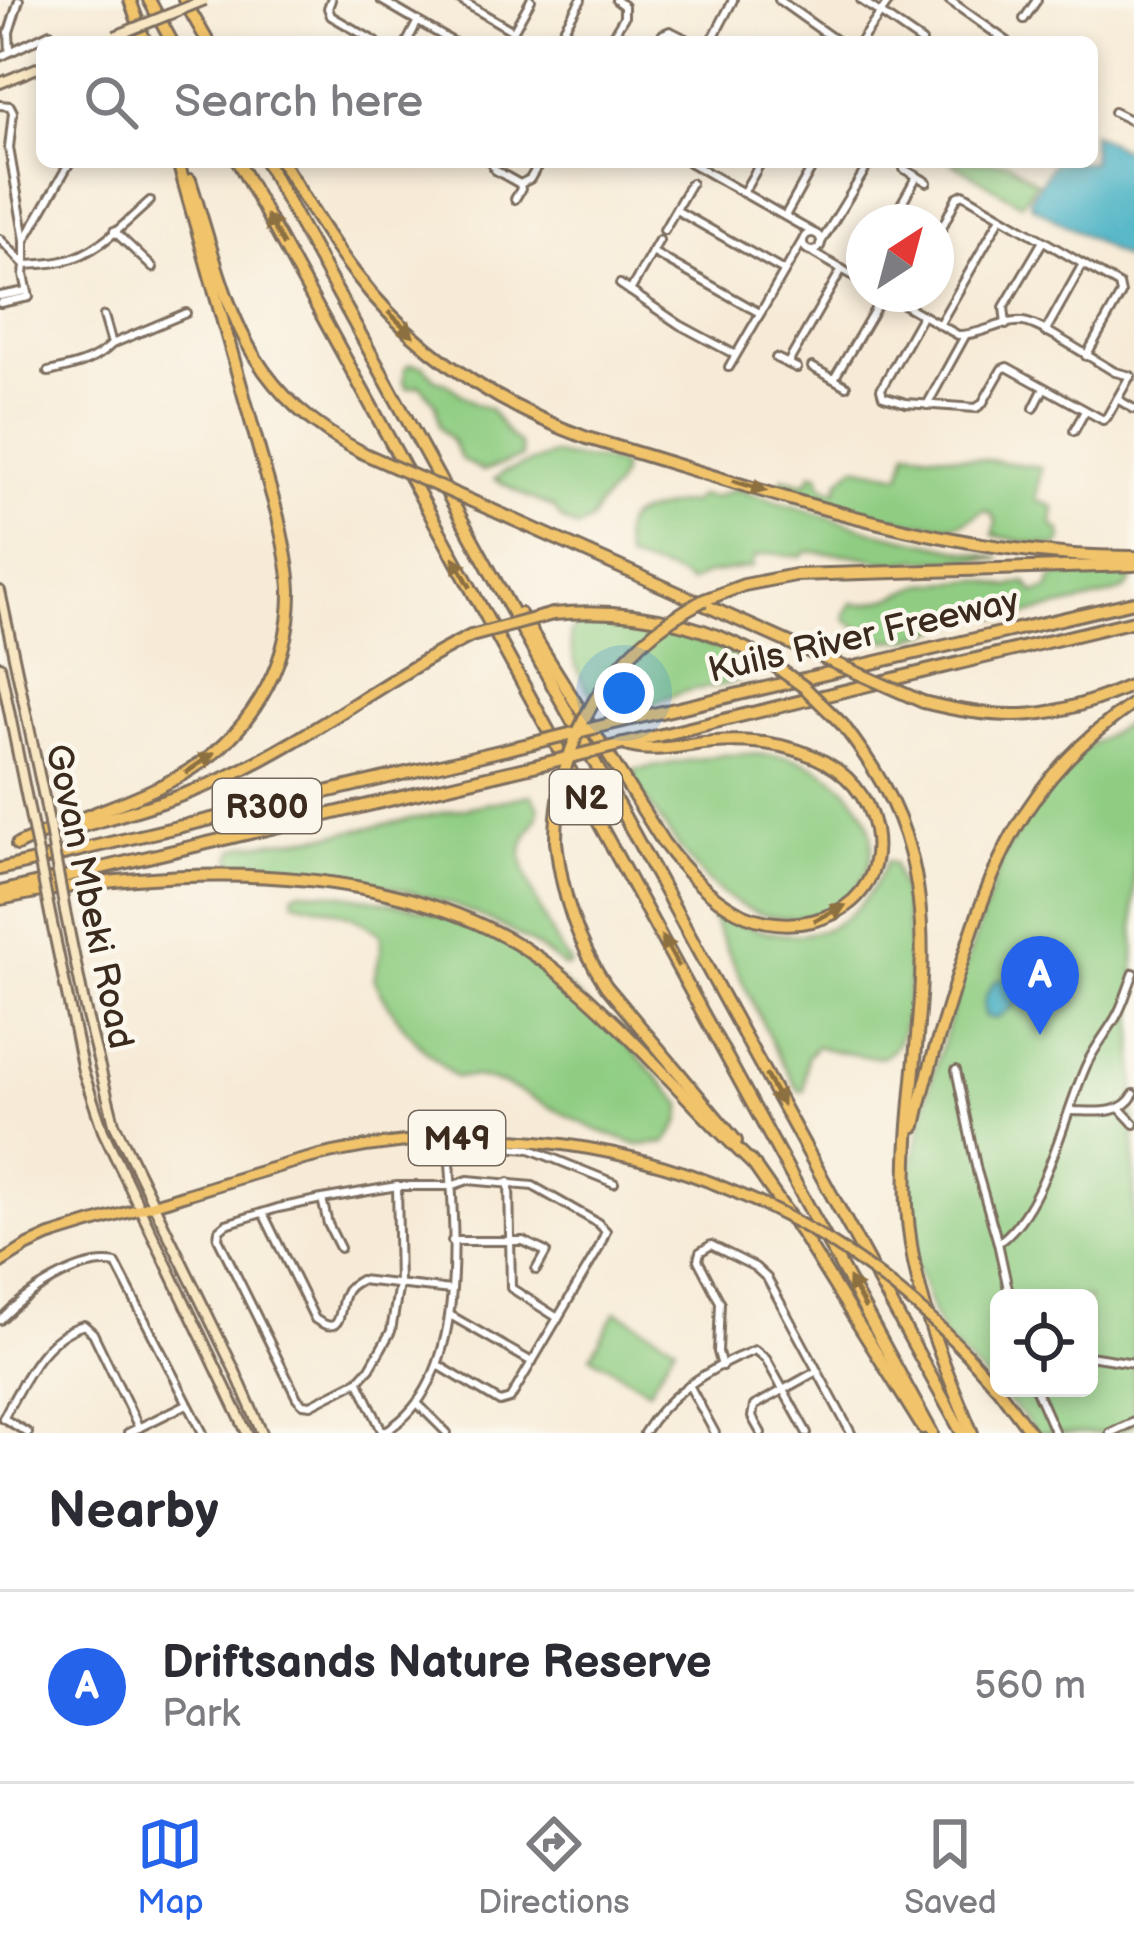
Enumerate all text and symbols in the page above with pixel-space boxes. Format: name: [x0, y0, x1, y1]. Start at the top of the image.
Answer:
search box: [36, 36, 1098, 168]
icon: search: [78, 69, 144, 135]
text: Search here: [174, 75, 423, 130]
north arrow: [846, 204, 954, 312]
one-way arrow: [265, 212, 286, 247]
one-way arrow: [386, 309, 415, 337]
one-way arrow: [732, 478, 768, 496]
one-way arrow: [452, 555, 473, 589]
street label: Kuils River Freeway: [704, 580, 1024, 693]
your location: [594, 663, 654, 723]
street label: Govan Mbeki Road: [35, 740, 142, 1053]
one-way arrow: [183, 752, 216, 775]
road number: N2: [550, 770, 622, 824]
road number: R300: [213, 779, 321, 833]
one-way arrow: [812, 903, 847, 923]
one-way arrow: [660, 933, 681, 968]
pin: A: [1001, 936, 1079, 1035]
one-way arrow: [763, 1072, 784, 1107]
road number: M49: [409, 1111, 505, 1165]
one-way arrow: [847, 1276, 868, 1310]
map controls: [990, 1289, 1098, 1397]
button: locate: [990, 1289, 1098, 1397]
text: Nearby: [48, 1481, 219, 1542]
text: Driftsands Nature Reserve: [162, 1636, 712, 1691]
text: A: [75, 1663, 99, 1710]
text: 560 m: [974, 1663, 1086, 1710]
text: Park: [162, 1691, 240, 1738]
tab: Map: [137, 1811, 204, 1923]
tab: Directions: [478, 1811, 630, 1923]
tab: Saved: [904, 1811, 997, 1923]

